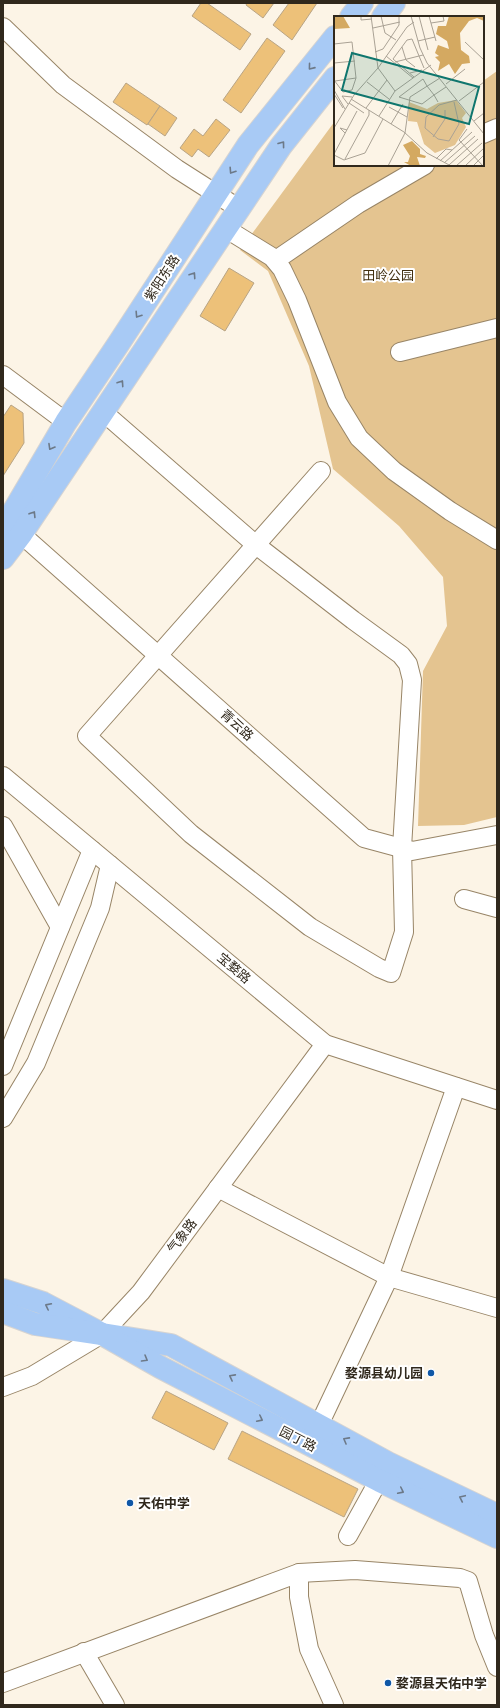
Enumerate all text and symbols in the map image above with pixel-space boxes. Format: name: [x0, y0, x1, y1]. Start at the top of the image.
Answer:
inset map: [334, 16, 484, 166]
one-way arrow: [308, 63, 315, 70]
one-way arrow: [277, 142, 284, 149]
one-way arrow: [230, 166, 237, 173]
street label: 紫阳东路: [142, 252, 182, 304]
park label: 田岭公园: [362, 268, 414, 283]
one-way arrow: [188, 272, 196, 279]
one-way arrow: [135, 311, 143, 318]
one-way arrow: [116, 380, 124, 387]
one-way arrow: [49, 443, 56, 450]
one-way arrow: [28, 511, 36, 518]
street label: 青云路: [217, 706, 257, 744]
street label: 宝婺路: [214, 950, 254, 986]
street label: 气象路: [164, 1216, 200, 1256]
one-way arrow: [45, 1303, 52, 1311]
one-way arrow: [141, 1354, 148, 1361]
place label: 婺源县幼儿园: [345, 1366, 423, 1381]
marker: 婺源县幼儿园: [426, 1368, 436, 1378]
one-way arrow: [229, 1374, 236, 1382]
one-way arrow: [256, 1414, 263, 1422]
street label: 园丁路: [277, 1423, 319, 1455]
one-way arrow: [343, 1437, 350, 1444]
one-way arrow: [396, 1486, 404, 1494]
one-way arrow: [458, 1495, 466, 1503]
place label: 天佑中学: [138, 1496, 190, 1511]
marker: 天佑中学: [125, 1498, 135, 1508]
place label: 婺源县天佑中学: [396, 1676, 487, 1691]
marker: 婺源县天佑中学: [383, 1678, 393, 1688]

